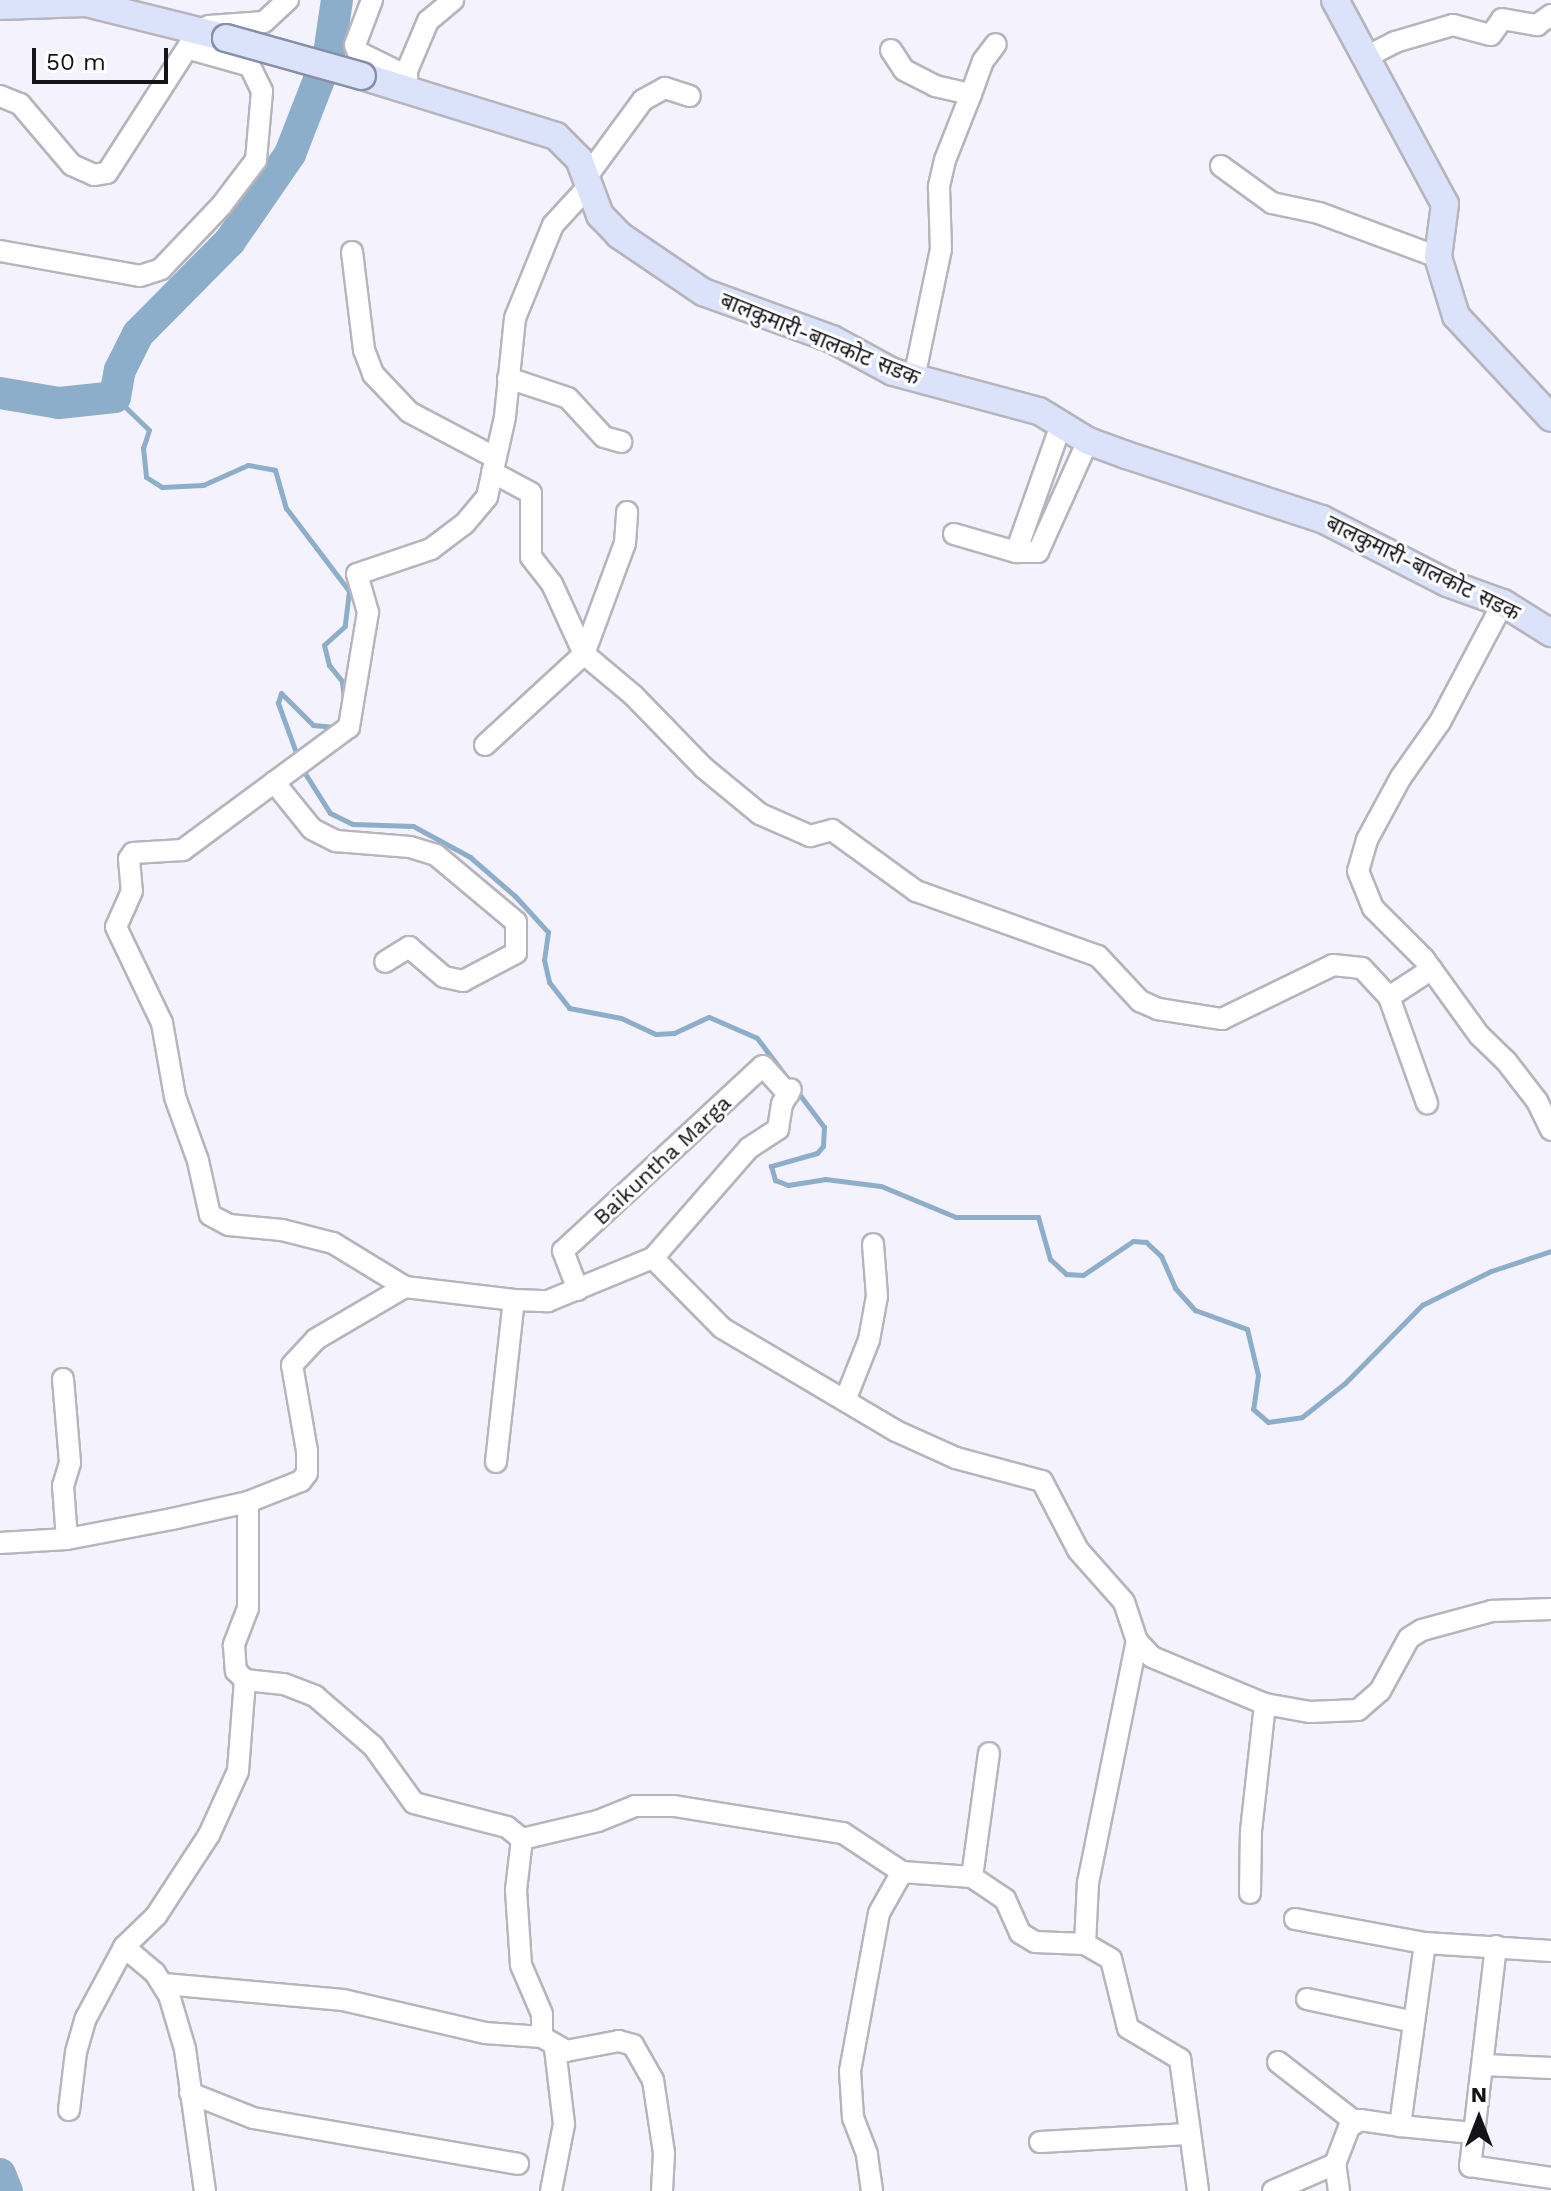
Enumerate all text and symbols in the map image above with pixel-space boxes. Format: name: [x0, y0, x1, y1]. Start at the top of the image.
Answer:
scale bar: [36, 32, 172, 82]
text: 50 m: [46, 48, 106, 76]
street label: बालकुमारी-बालकोट सडक: [716, 287, 924, 391]
street label: बालकुमारी-बालकोट सडक: [1322, 510, 1524, 626]
street label: Baikuntha Marga: [588, 1089, 736, 1231]
north arrow: [1439, 2079, 1519, 2159]
text: N: [1471, 2082, 1487, 2107]

